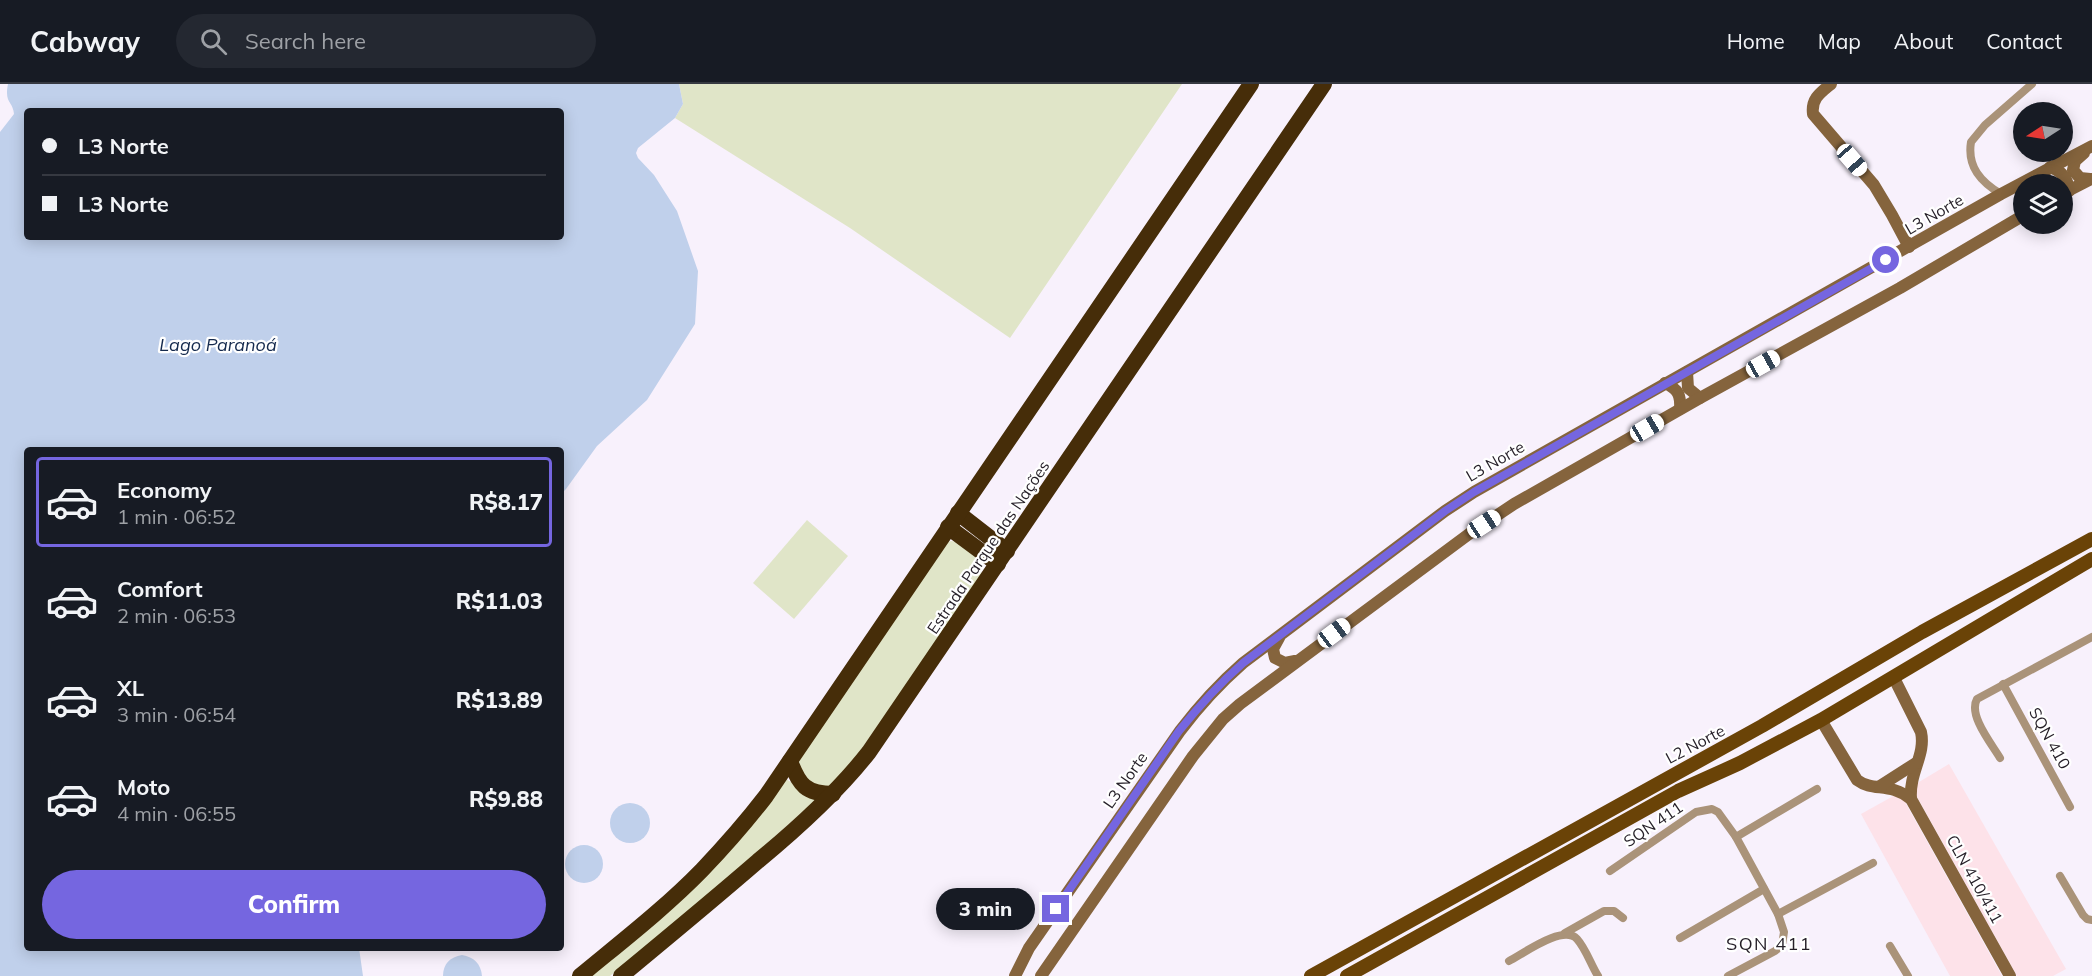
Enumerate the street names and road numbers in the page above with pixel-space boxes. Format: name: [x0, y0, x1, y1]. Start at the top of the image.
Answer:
street label: L3 Norte: [1901, 189, 1967, 239]
street label: L3 Norte: [1462, 436, 1528, 486]
street label: Estrada Parque das Nações: [922, 456, 1054, 638]
street label: SQN 410: [2025, 704, 2075, 772]
street label: L2 Norte: [1662, 720, 1728, 768]
street label: L3 Norte: [1098, 748, 1152, 812]
street label: SQN 411: [1620, 797, 1686, 851]
street label: CLN 410/411: [1943, 831, 2007, 927]

